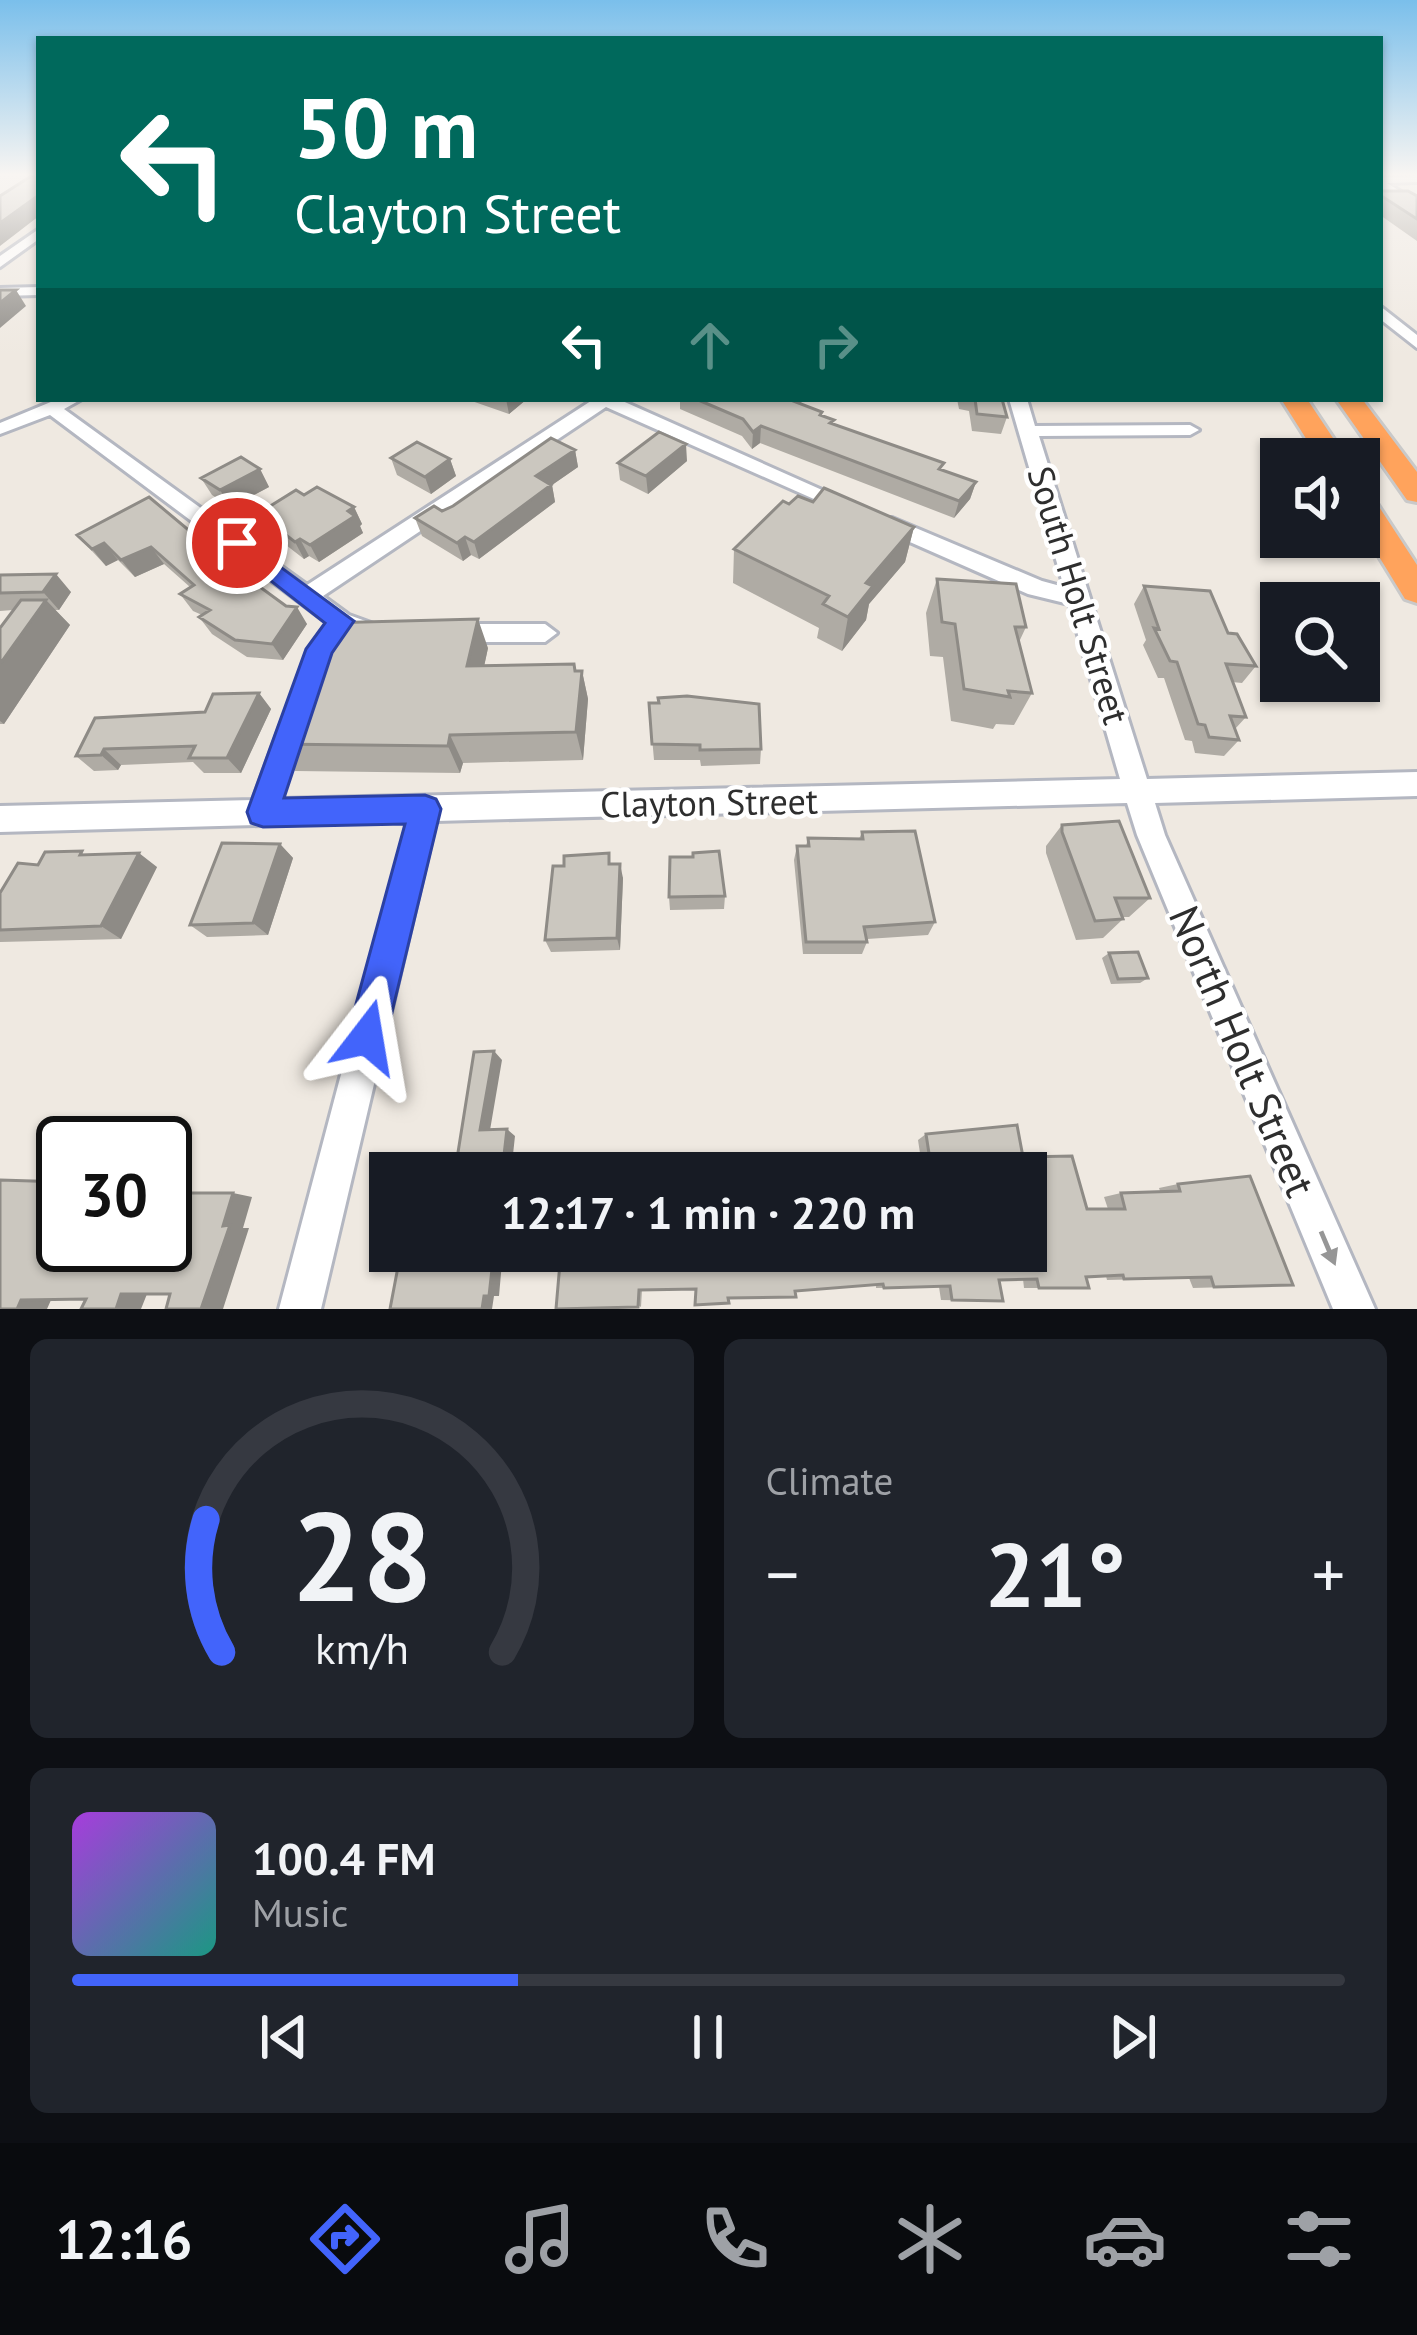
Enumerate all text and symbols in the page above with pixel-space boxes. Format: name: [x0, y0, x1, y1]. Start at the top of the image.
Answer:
text: 50 m: [294, 72, 478, 181]
icon: left: [96, 84, 252, 240]
text: Clayton Street: [294, 178, 621, 248]
icon: left: [551, 312, 617, 378]
icon: ahead: [677, 312, 743, 378]
icon: right: [803, 312, 869, 378]
map controls: [1260, 438, 1380, 702]
button: sound: [1260, 438, 1380, 558]
street label: South Holt Street: [1017, 460, 1141, 730]
pin: [186, 492, 288, 594]
icon: arrive: [204, 510, 270, 576]
button: search: [1260, 582, 1380, 702]
street label: Clayton Street: [600, 777, 818, 827]
street label: North Holt Street: [1157, 897, 1329, 1205]
position arrow: [304, 974, 430, 1100]
speed limit sign: 30: [36, 1116, 192, 1272]
text: 12:17 · 1 min · 220 m: [501, 1183, 915, 1241]
one-way arrow: [1319, 1230, 1338, 1266]
text: Climate: [766, 1455, 893, 1506]
text: 28: [291, 1474, 433, 1635]
text: 21°: [985, 1515, 1126, 1632]
text: −: [766, 1531, 799, 1616]
text: +: [1312, 1531, 1345, 1616]
text: km/h: [315, 1619, 409, 1675]
text: 100.4 FM: [252, 1829, 435, 1887]
text: Music: [252, 1887, 348, 1938]
icon: previous: [251, 2004, 317, 2070]
icon: pause: [675, 2004, 741, 2070]
icon: next: [1100, 2004, 1166, 2070]
icon: directions: [303, 2197, 387, 2281]
icon: music: [498, 2197, 582, 2281]
icon: phone: [693, 2197, 777, 2281]
icon: climate: [888, 2197, 972, 2281]
icon: car: [1083, 2197, 1167, 2281]
icon: filters: [1277, 2197, 1361, 2281]
text: 12:16: [55, 2204, 192, 2274]

